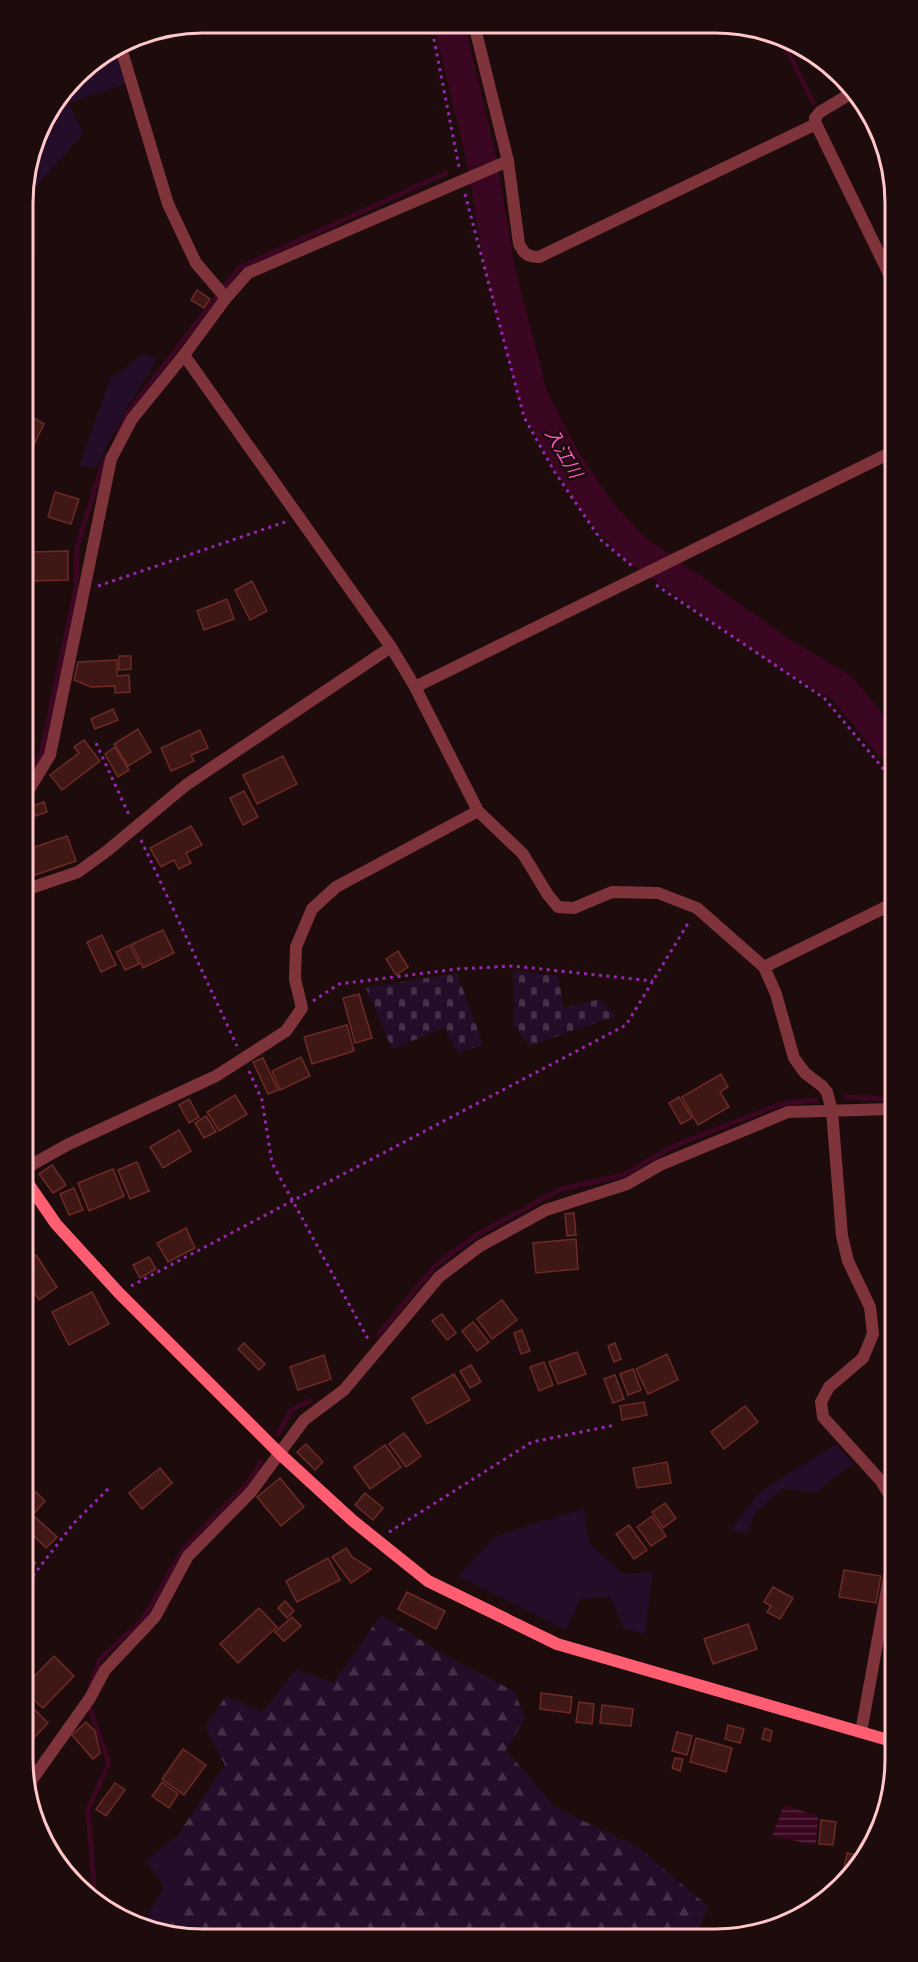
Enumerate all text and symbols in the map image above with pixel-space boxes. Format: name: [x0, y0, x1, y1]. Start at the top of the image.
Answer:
water label: 入江川: [541, 424, 588, 483]

